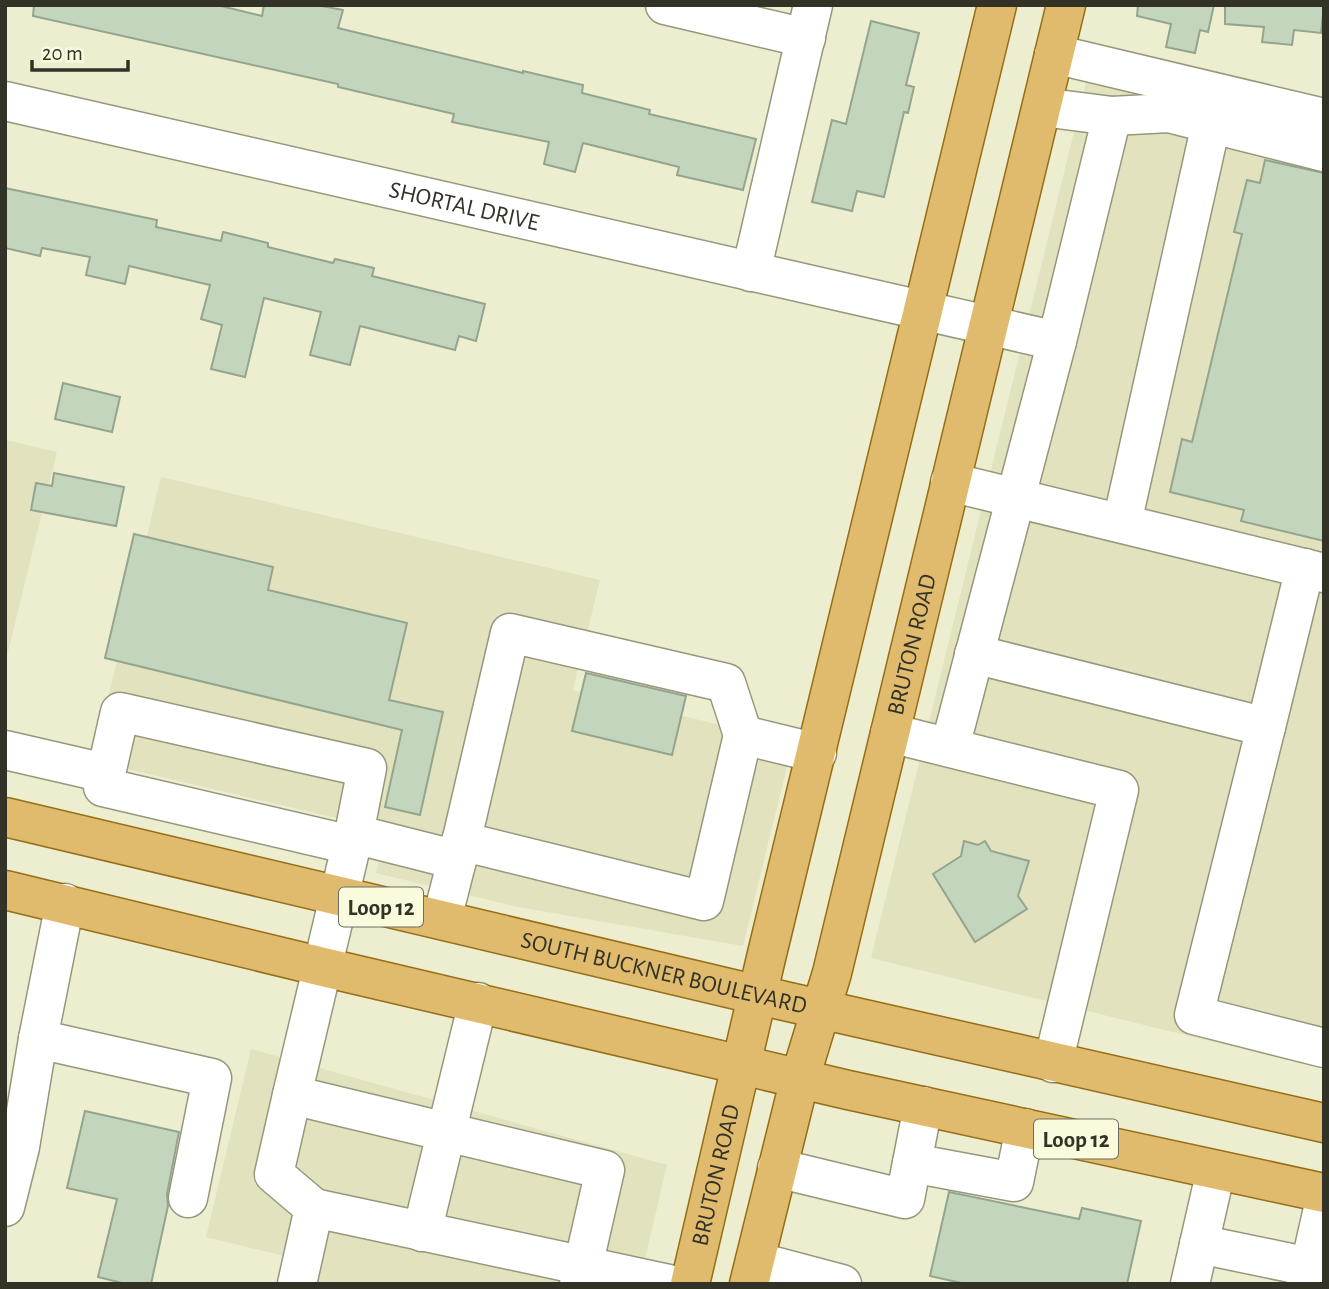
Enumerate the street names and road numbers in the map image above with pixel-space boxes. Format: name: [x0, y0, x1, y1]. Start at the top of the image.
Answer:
street label: SHORTAL DRIVE: [387, 178, 542, 236]
street label: BRUTON ROAD: [884, 572, 941, 718]
road number: Loop 12: [339, 888, 423, 926]
street label: SOUTH BUCKNER BOULEVARD: [518, 928, 809, 1019]
street label: BRUTON ROAD: [688, 1102, 745, 1248]
road number: Loop 12: [1034, 1120, 1118, 1158]

